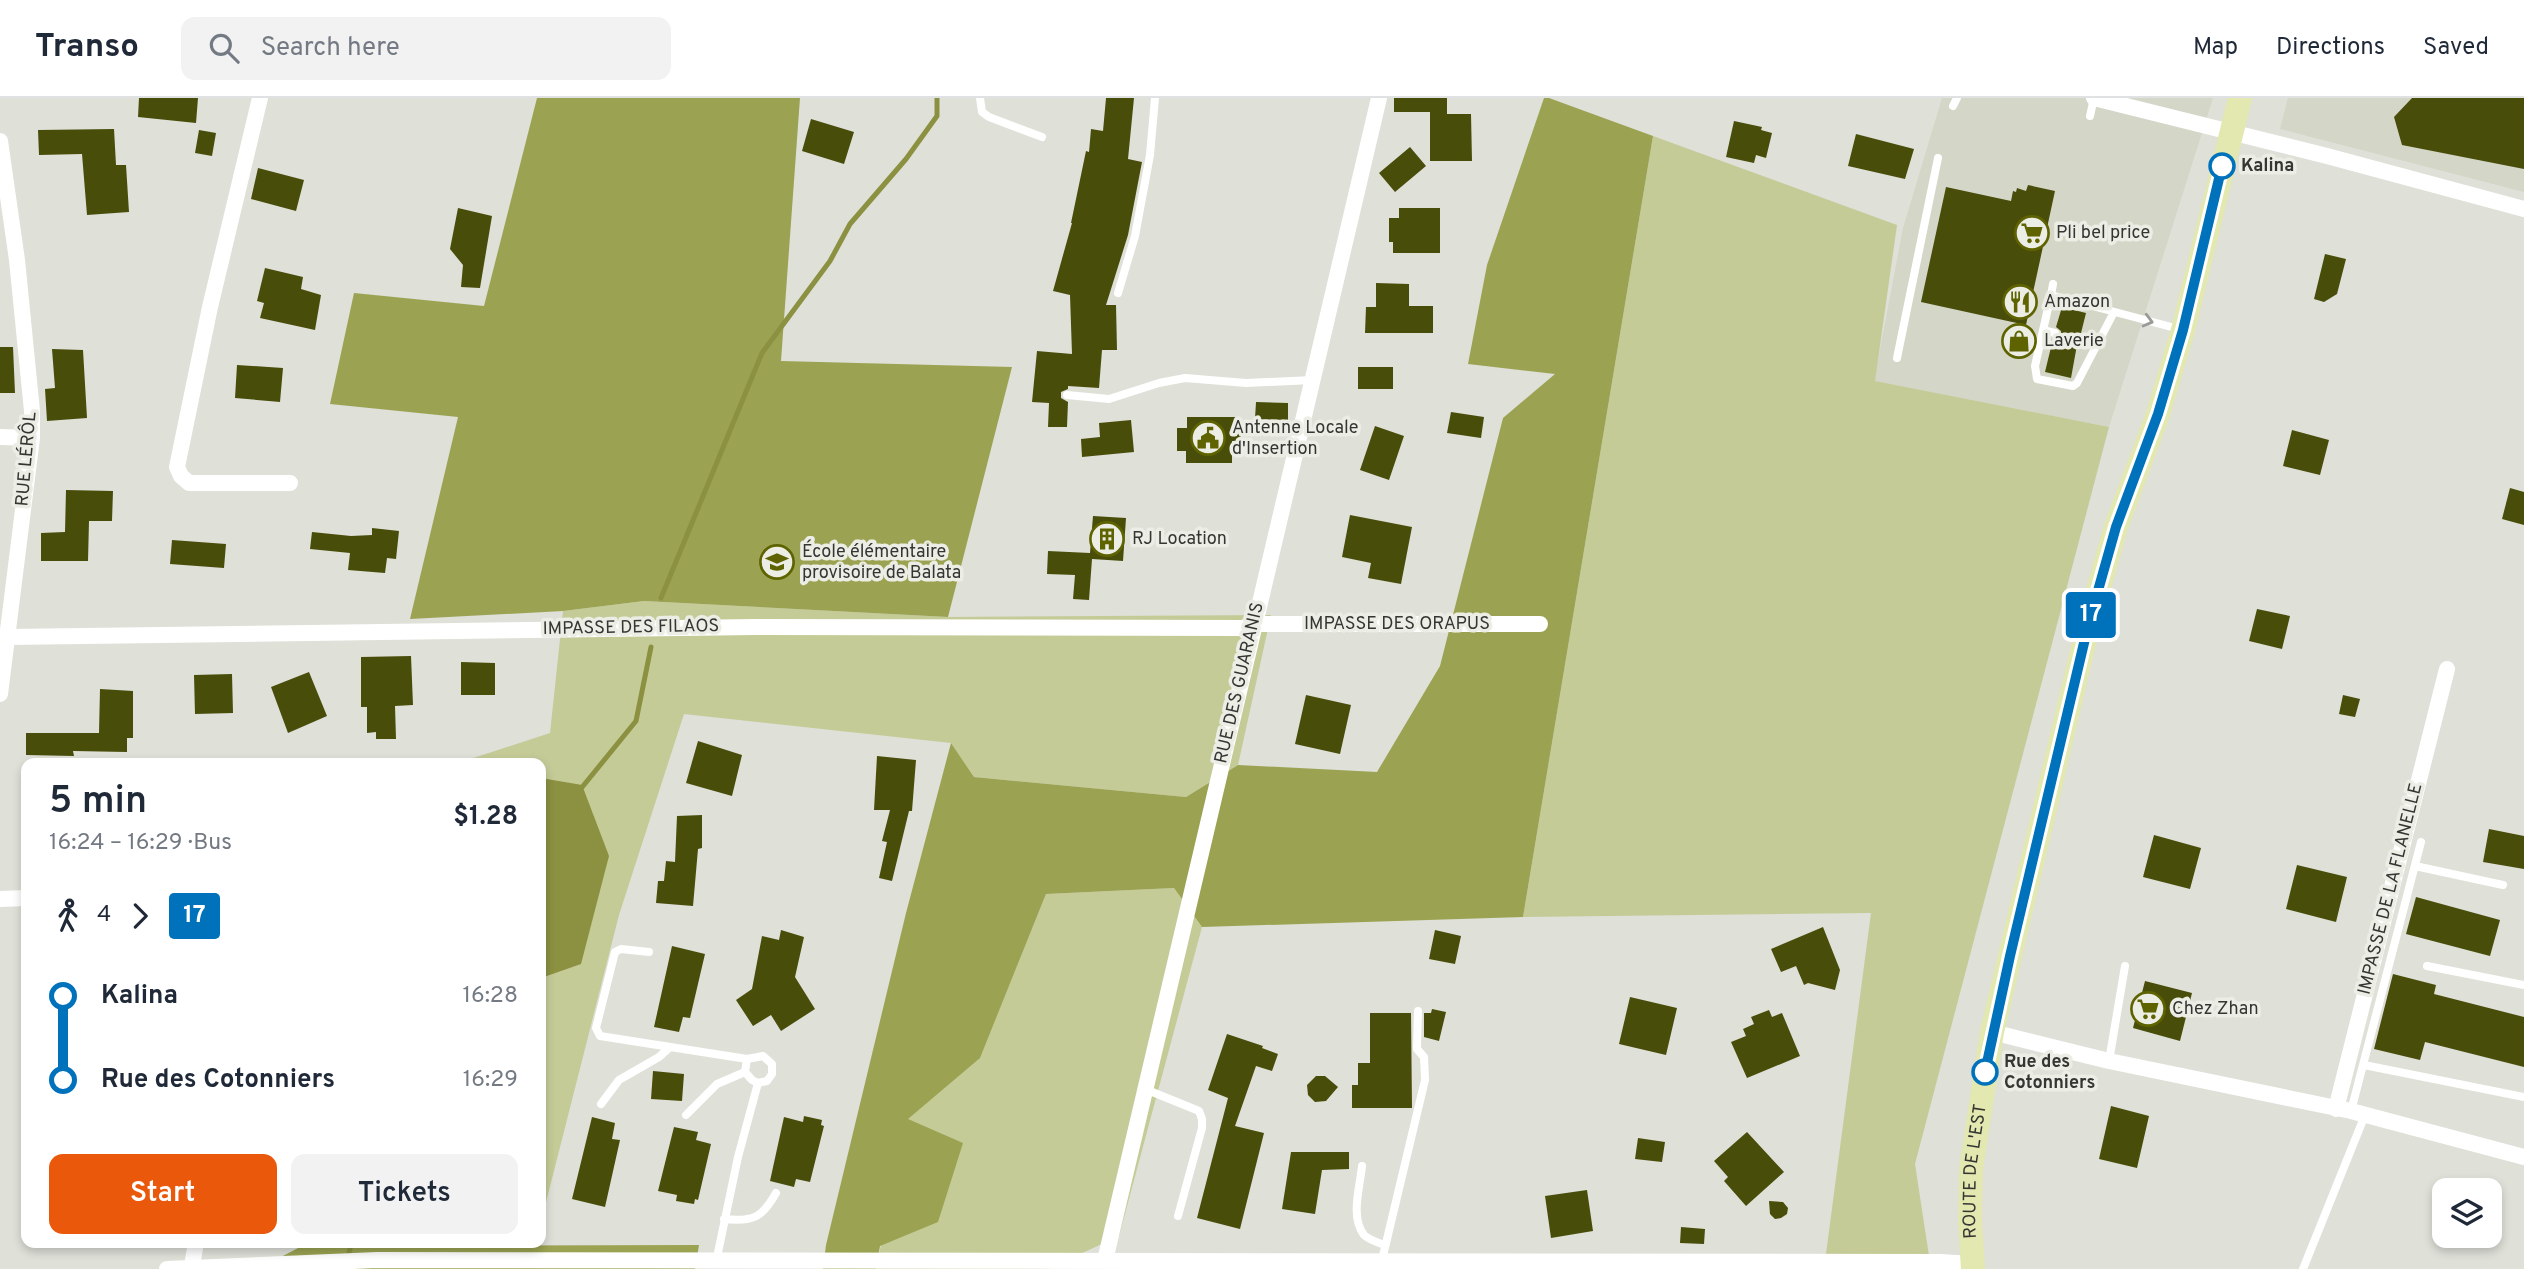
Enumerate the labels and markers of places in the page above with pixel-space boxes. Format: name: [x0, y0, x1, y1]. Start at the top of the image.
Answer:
marker: Kalina: [2209, 153, 2235, 179]
place label: Kalina: [2241, 155, 2294, 178]
supermarket icon: Pli bel price: [2013, 214, 2051, 252]
place label: Pli bel price: [2056, 222, 2150, 245]
restaurant icon: Amazon: [2001, 283, 2039, 321]
place label: Amazon: [2044, 291, 2110, 314]
shop icon: Laverie: [2000, 322, 2038, 360]
place label: Laverie: [2044, 330, 2104, 353]
place label: Antenne Locale d'Insertion: [1232, 417, 1358, 461]
public building icon: Antenne Locale d'Insertion: [1189, 419, 1227, 457]
building icon: RJ Location: [1088, 520, 1126, 558]
place label: RJ Location: [1132, 528, 1227, 551]
place label: École élémentaire provisoire de Balata: [802, 539, 961, 585]
school or university icon: École élémentaire provisoire de Balata: [758, 543, 796, 581]
supermarket icon: Chez Zhan: [2129, 990, 2167, 1028]
place label: Chez Zhan: [2172, 998, 2259, 1021]
place label: Rue des Cotonniers: [2004, 1051, 2095, 1095]
marker: Rue des Cotonniers: [1972, 1059, 1998, 1085]

